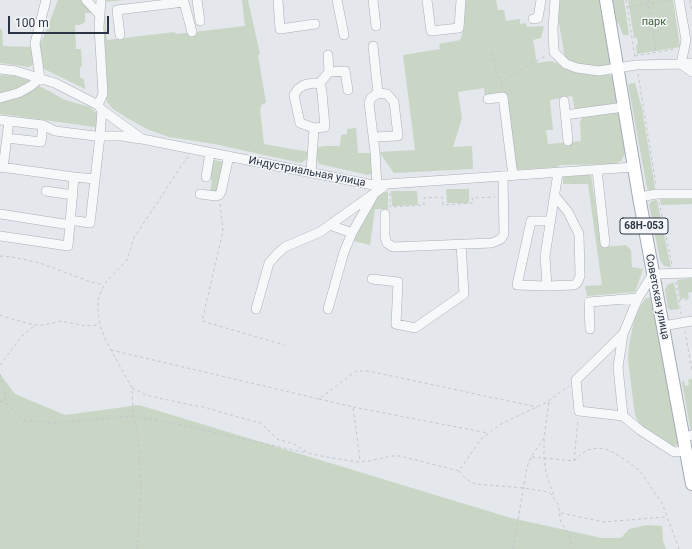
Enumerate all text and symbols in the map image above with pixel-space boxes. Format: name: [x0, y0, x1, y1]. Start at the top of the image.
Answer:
scale bar: [10, 8, 111, 34]
park label: парк: [642, 15, 666, 29]
text: 100 m: [15, 16, 49, 30]
street label: Индустриальная улица: [247, 154, 367, 190]
road number: 68Н-053: [620, 218, 668, 234]
street label: Советская улица: [642, 253, 672, 341]

